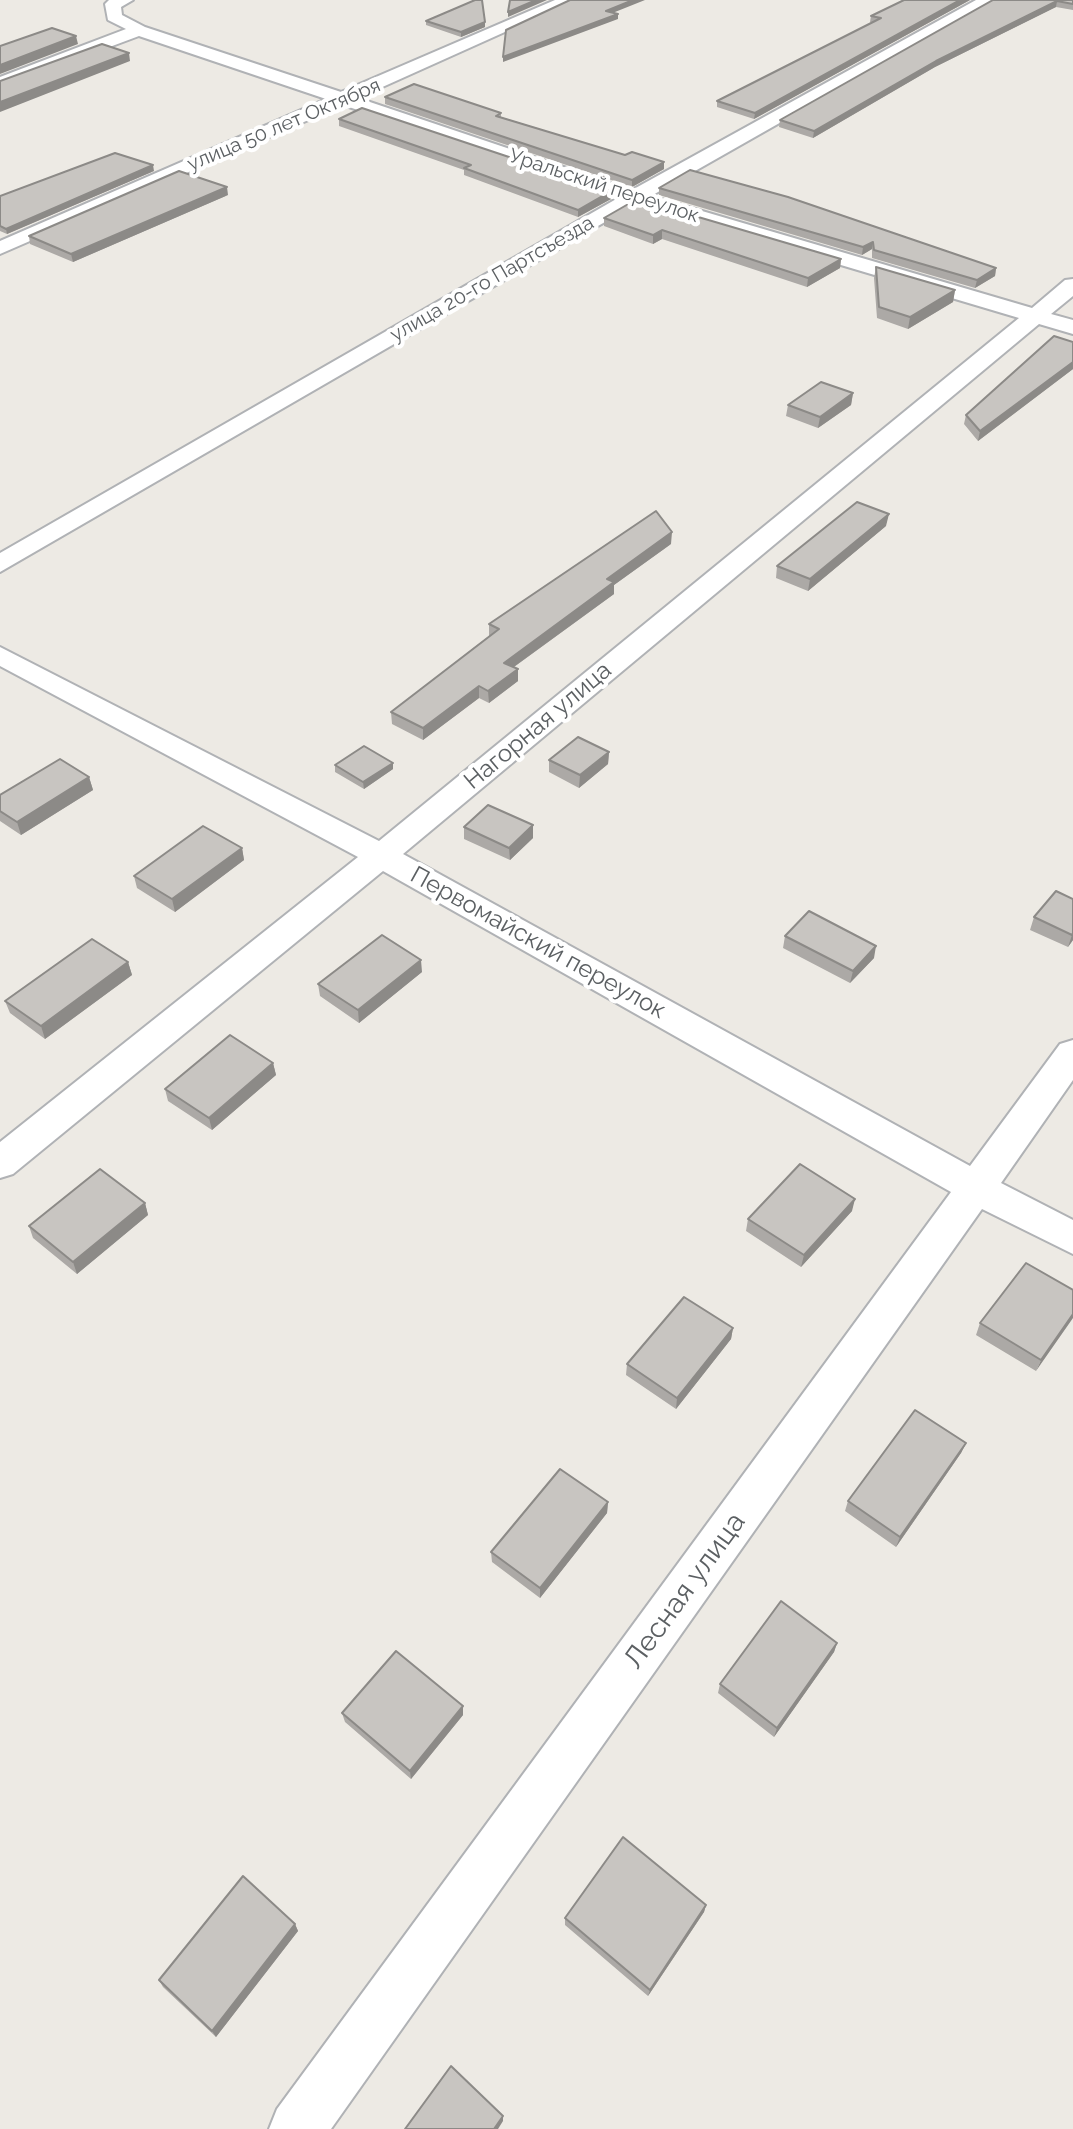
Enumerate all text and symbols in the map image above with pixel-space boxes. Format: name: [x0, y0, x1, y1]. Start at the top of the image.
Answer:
street label: улица 50 лет Октября: [184, 73, 384, 177]
street label: Уральский переулок: [506, 144, 702, 228]
street label: улица 20-го Партсъезда: [386, 211, 598, 347]
street label: Нагорная улица: [459, 656, 617, 796]
street label: Первомайский переулок: [405, 861, 671, 1025]
street label: Лесная улица: [617, 1506, 753, 1676]

